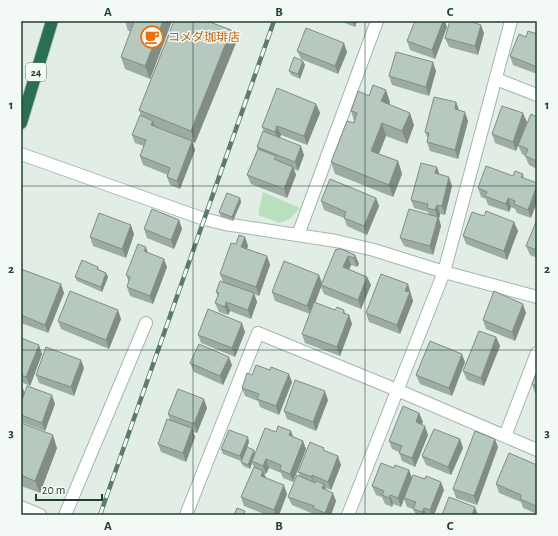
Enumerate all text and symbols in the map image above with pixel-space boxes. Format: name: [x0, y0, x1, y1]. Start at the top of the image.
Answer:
text: A: [104, 6, 112, 19]
text: B: [275, 6, 283, 19]
text: C: [447, 6, 454, 19]
cafe icon: コメダ珈琲店: [139, 24, 165, 50]
place label: コメダ珈琲店: [168, 30, 240, 43]
road number: 24: [26, 63, 46, 81]
text: 1: [9, 99, 13, 112]
text: 1: [545, 99, 549, 112]
text: 2: [8, 263, 14, 276]
text: 2: [544, 263, 550, 276]
text: 3: [8, 427, 14, 440]
text: 3: [544, 427, 550, 440]
scale bar: [36, 476, 102, 502]
text: 20 m: [42, 484, 65, 496]
text: A: [104, 520, 112, 533]
text: B: [275, 520, 283, 533]
text: C: [447, 520, 454, 533]

